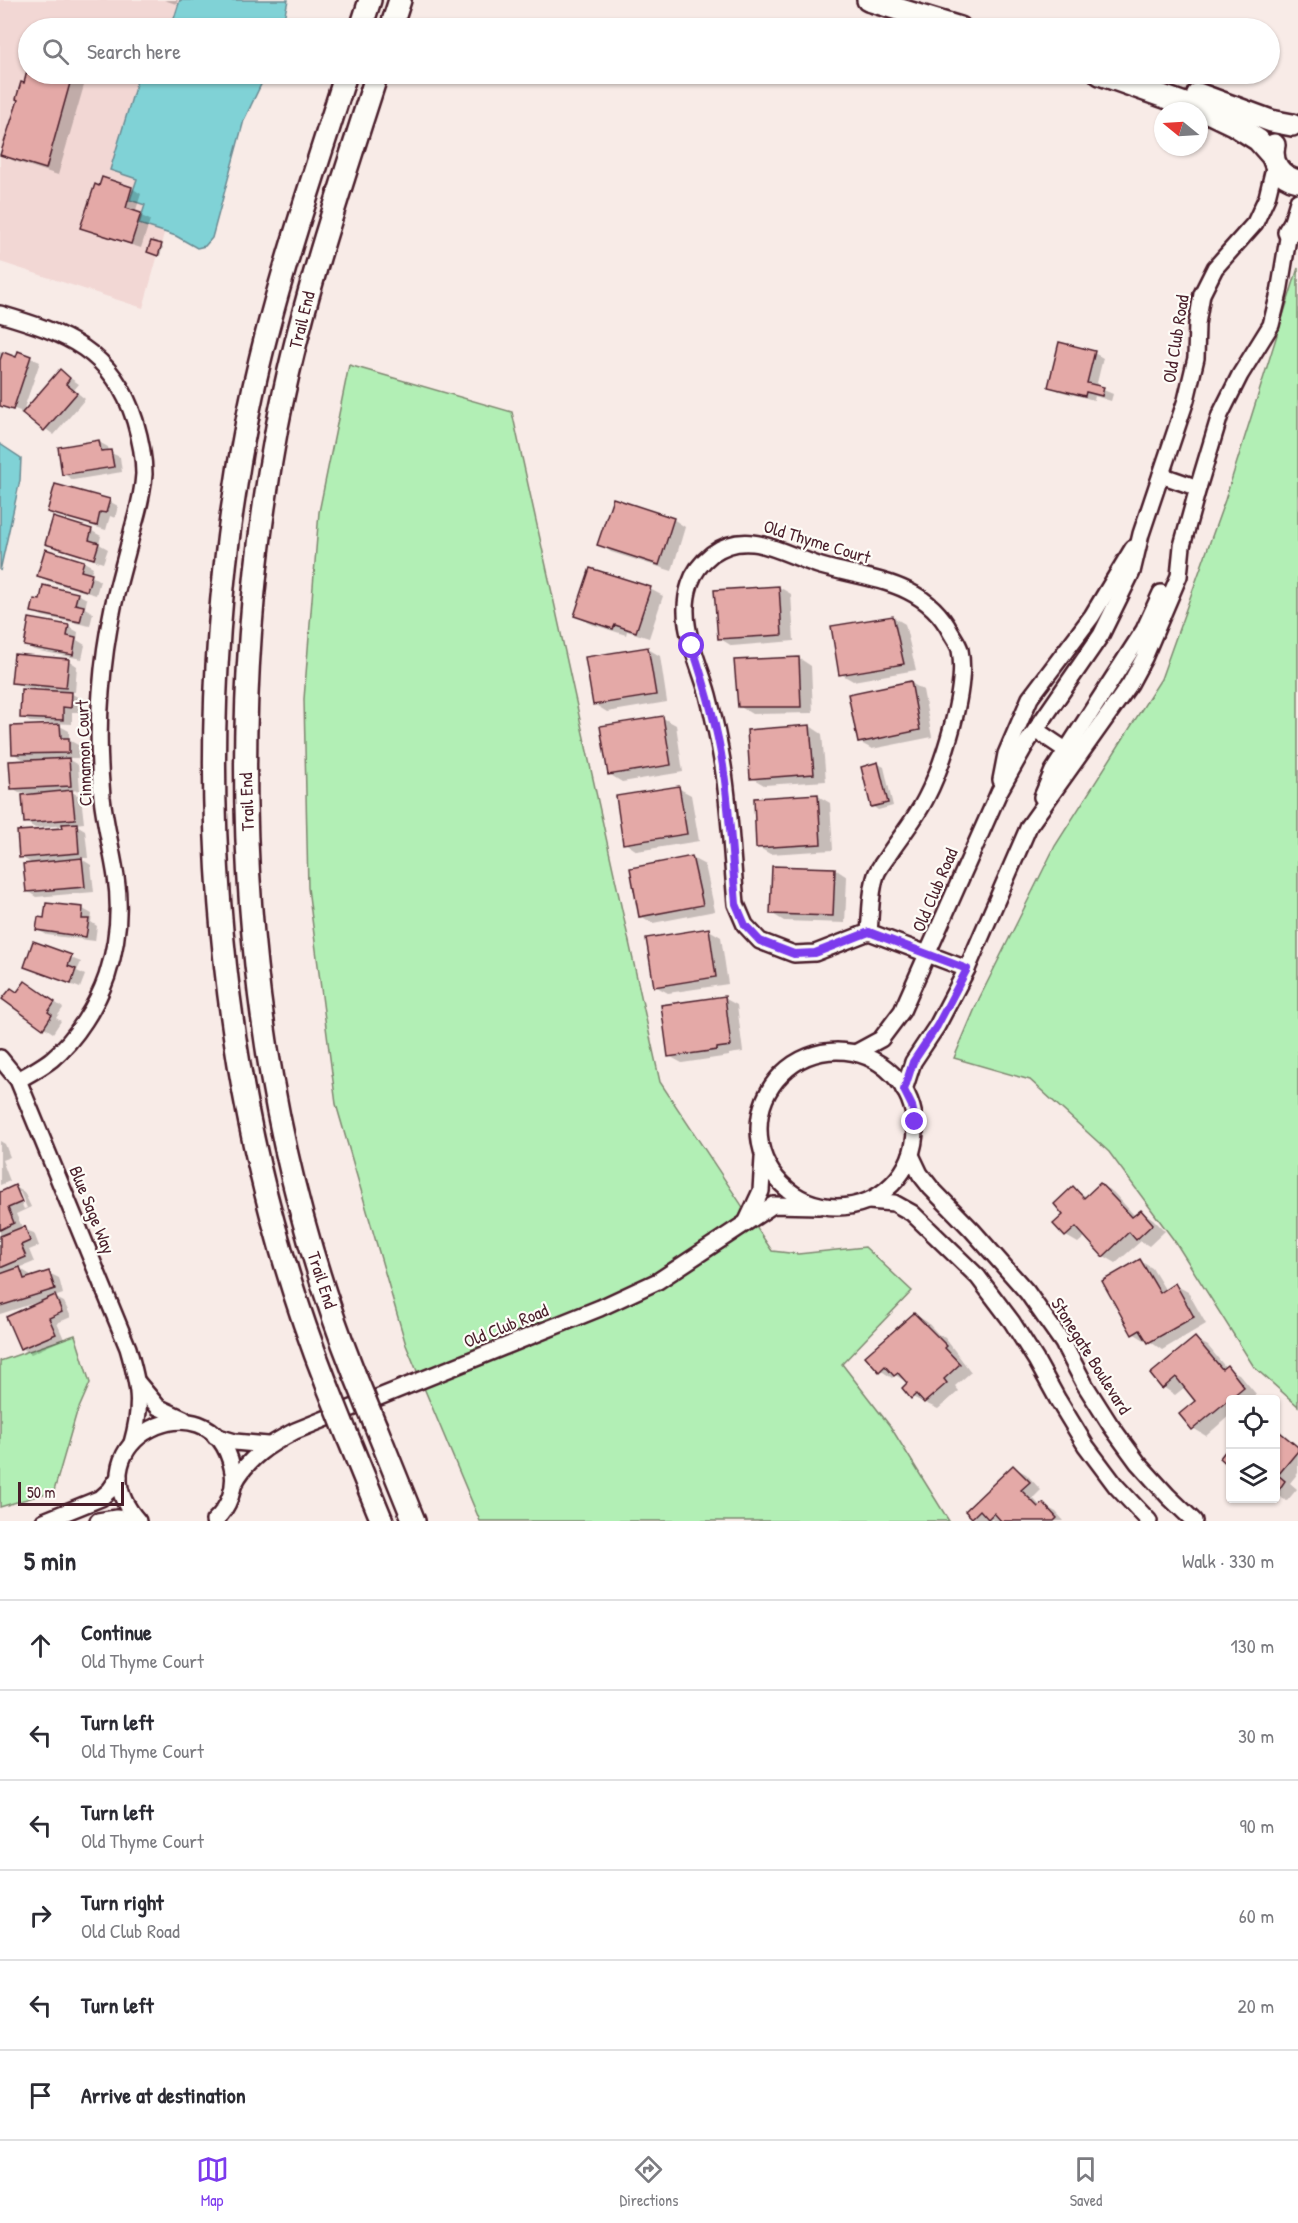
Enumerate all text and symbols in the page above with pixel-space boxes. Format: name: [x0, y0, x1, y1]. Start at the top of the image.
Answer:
search box: [18, 18, 1280, 84]
icon: search: [39, 35, 72, 68]
text: Search here: [87, 36, 181, 66]
north arrow: [1154, 102, 1208, 156]
street label: Trail End: [282, 288, 321, 351]
street label: Old Club Road: [1156, 293, 1195, 385]
street label: Old Thyme Court: [761, 513, 874, 570]
route start: [678, 632, 704, 658]
street label: Cinnamon Court: [69, 699, 98, 807]
street label: Trail End: [233, 772, 260, 832]
street label: Old Club Road: [906, 844, 963, 936]
route end: [901, 1108, 927, 1134]
street label: Blue Sage Way: [63, 1162, 122, 1258]
street label: Trail End: [302, 1248, 343, 1312]
street label: Stonegate Boulevard: [1046, 1293, 1137, 1419]
street label: Old Club Road: [460, 1297, 552, 1354]
map controls: [1226, 1395, 1280, 1503]
button: locate: [1226, 1395, 1280, 1449]
button: layers: [1226, 1449, 1280, 1503]
scale bar: [18, 1479, 124, 1506]
text: 50 m: [27, 1481, 56, 1503]
text: 5 min: [24, 1543, 76, 1578]
text: Walk · 330 m: [1182, 1547, 1274, 1574]
text: Continue: [81, 1617, 152, 1647]
icon: ahead: [24, 1629, 57, 1662]
text: 130 m: [1231, 1632, 1274, 1659]
text: Old Thyme Court: [81, 1647, 204, 1674]
text: Turn left: [81, 1707, 154, 1737]
icon: left: [24, 1719, 57, 1752]
text: 30 m: [1238, 1722, 1274, 1749]
text: Old Thyme Court: [81, 1737, 204, 1764]
text: Turn left: [81, 1797, 154, 1827]
icon: left: [24, 1809, 57, 1842]
text: 90 m: [1240, 1812, 1274, 1839]
text: Old Thyme Court: [81, 1827, 204, 1854]
text: Turn right: [81, 1887, 164, 1917]
icon: right: [24, 1899, 57, 1932]
text: 60 m: [1239, 1902, 1274, 1929]
text: Old Club Road: [81, 1917, 180, 1944]
icon: left: [24, 1989, 57, 2022]
text: Turn left: [81, 1990, 154, 2020]
text: 20 m: [1237, 1992, 1274, 2019]
icon: arrive: [24, 2079, 57, 2112]
text: Arrive at destination: [81, 2080, 246, 2110]
tab: Map: [196, 2153, 229, 2211]
tab: Directions: [620, 2153, 678, 2211]
tab: Saved: [1069, 2153, 1102, 2211]

